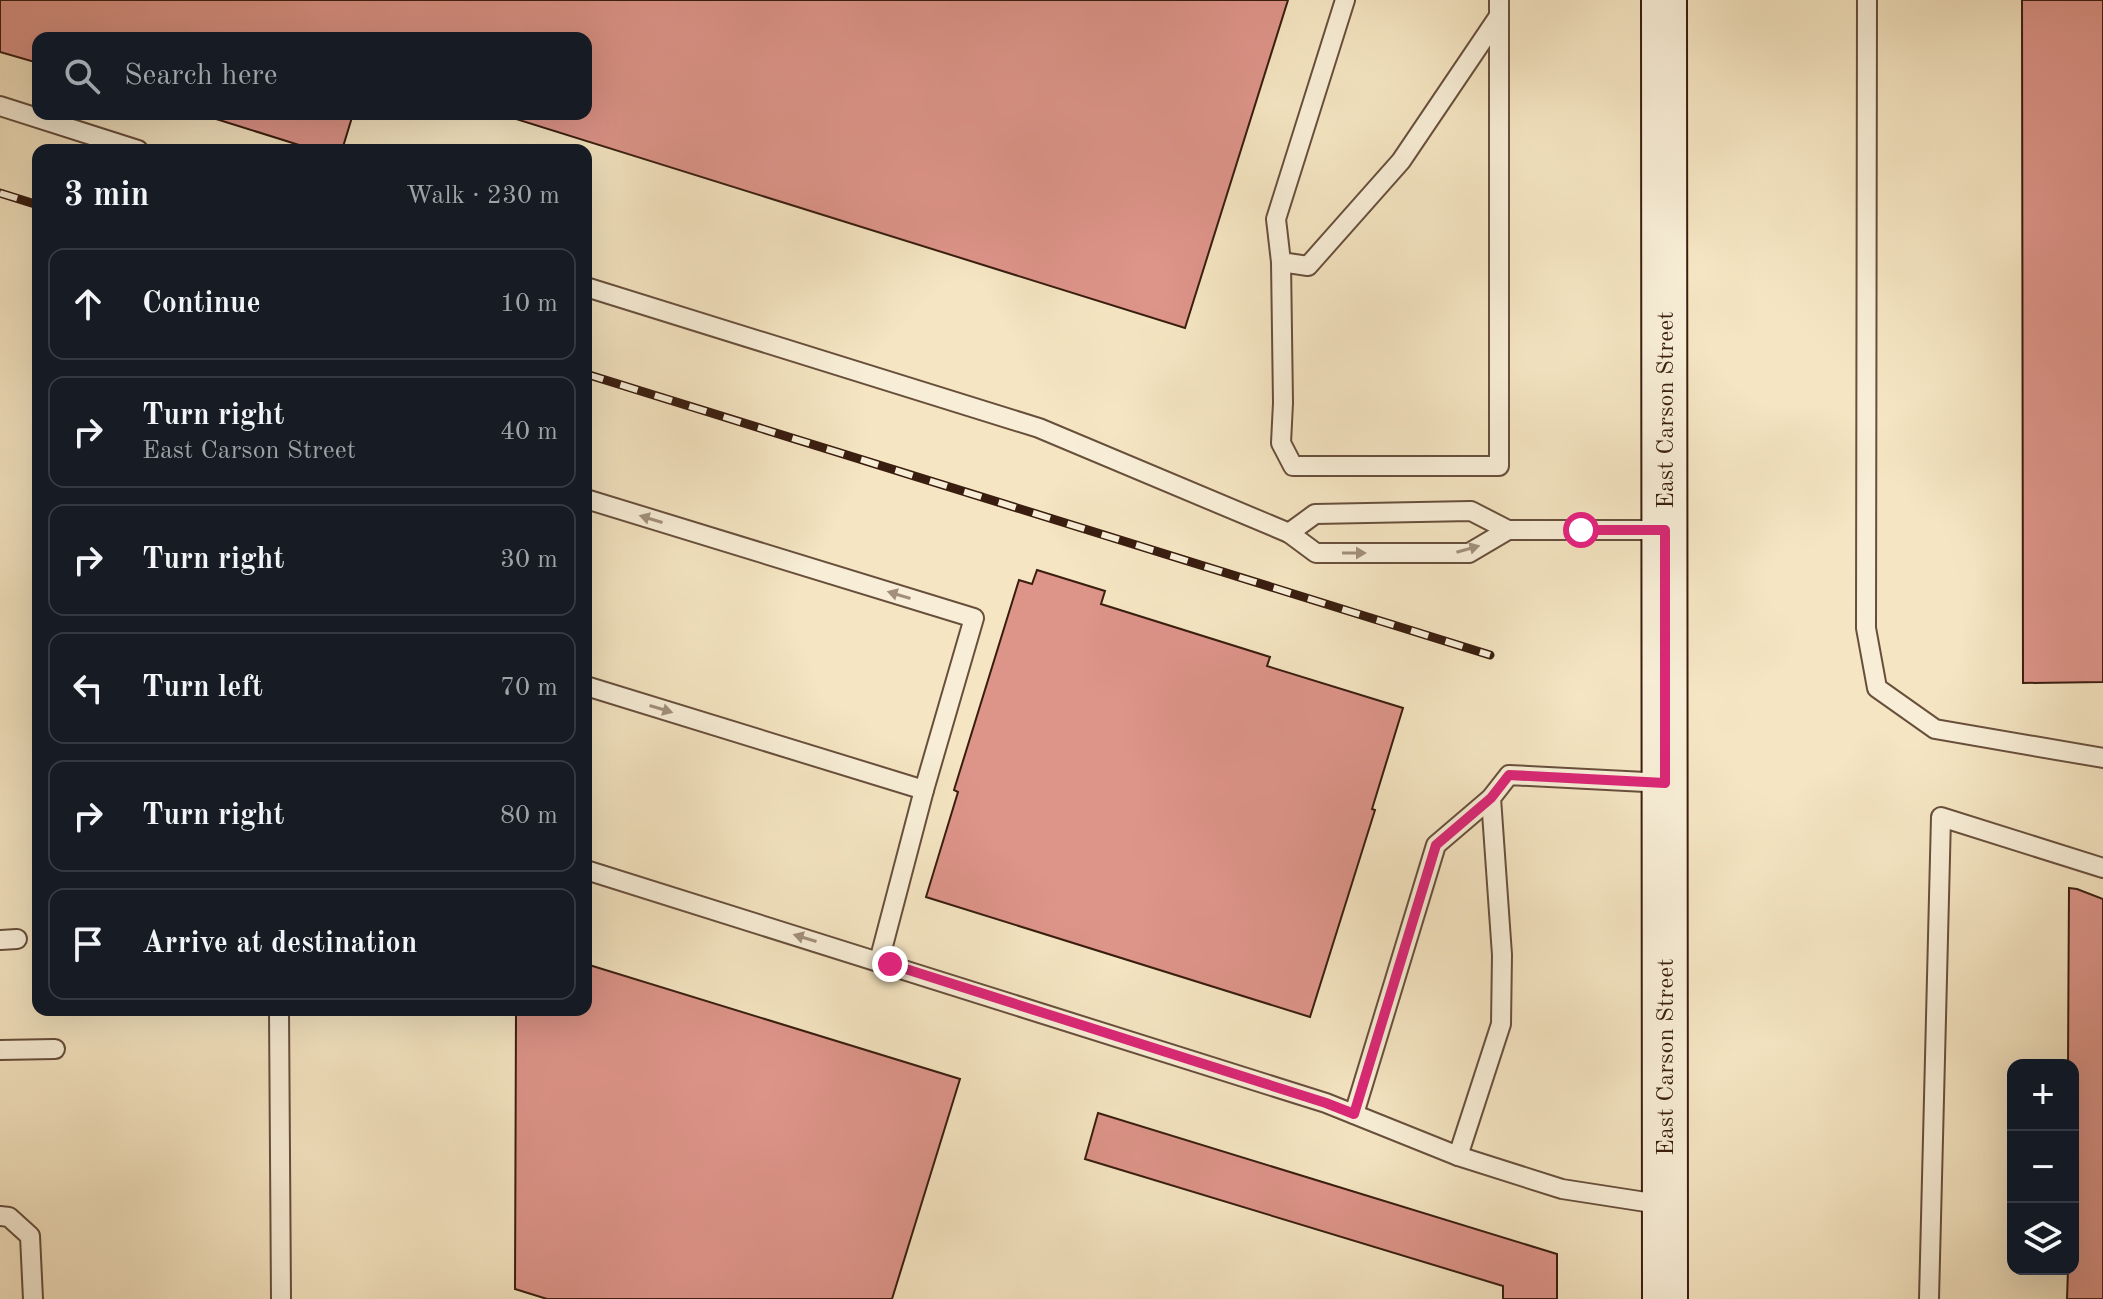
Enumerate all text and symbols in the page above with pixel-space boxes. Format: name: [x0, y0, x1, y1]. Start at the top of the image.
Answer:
search box: [32, 32, 592, 120]
icon: search: [60, 54, 104, 98]
text: Search here: [124, 61, 278, 91]
text: 3 min: [64, 179, 149, 213]
text: Walk · 230 m: [406, 183, 560, 209]
icon: ahead: [66, 282, 110, 326]
text: Continue: [142, 289, 261, 319]
text: 10 m: [500, 291, 558, 317]
street label: East Carson Street: [1655, 311, 1679, 509]
text: Turn right: [142, 401, 284, 431]
icon: right: [66, 410, 110, 454]
text: 40 m: [500, 419, 558, 445]
text: East Carson Street: [142, 438, 356, 464]
one-way arrow: [638, 512, 662, 525]
route start: [1563, 512, 1599, 548]
icon: right: [66, 538, 110, 582]
one-way arrow: [1456, 542, 1480, 555]
text: Turn right: [142, 545, 284, 575]
text: 30 m: [500, 547, 558, 573]
one-way arrow: [1342, 547, 1367, 559]
one-way arrow: [887, 588, 911, 601]
icon: left: [66, 666, 110, 710]
text: Turn left: [142, 673, 263, 703]
text: 70 m: [500, 675, 558, 701]
one-way arrow: [649, 703, 673, 716]
icon: right: [66, 794, 110, 838]
text: Turn right: [142, 801, 284, 831]
text: 80 m: [500, 803, 558, 829]
icon: arrive: [66, 922, 110, 966]
text: Arrive at destination: [142, 929, 417, 959]
one-way arrow: [792, 931, 816, 944]
route end: [872, 946, 908, 982]
street label: East Carson Street: [1655, 958, 1679, 1156]
map controls: [2007, 1059, 2079, 1275]
button: +: [2007, 1059, 2079, 1131]
button: −: [2007, 1131, 2079, 1203]
button: layers: [2007, 1203, 2079, 1275]

